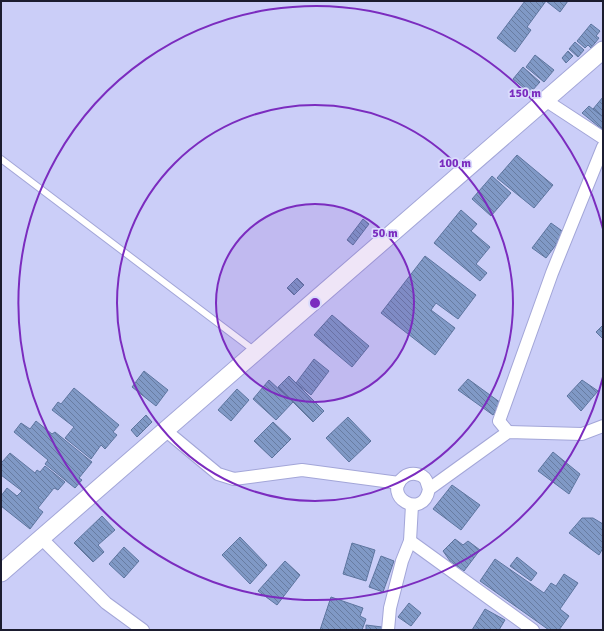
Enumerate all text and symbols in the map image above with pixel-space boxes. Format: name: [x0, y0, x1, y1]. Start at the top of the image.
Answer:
text: 150 m: [509, 86, 541, 101]
text: 100 m: [439, 156, 471, 171]
text: 50 m: [372, 226, 398, 241]
centre of rings: [308, 296, 322, 310]

